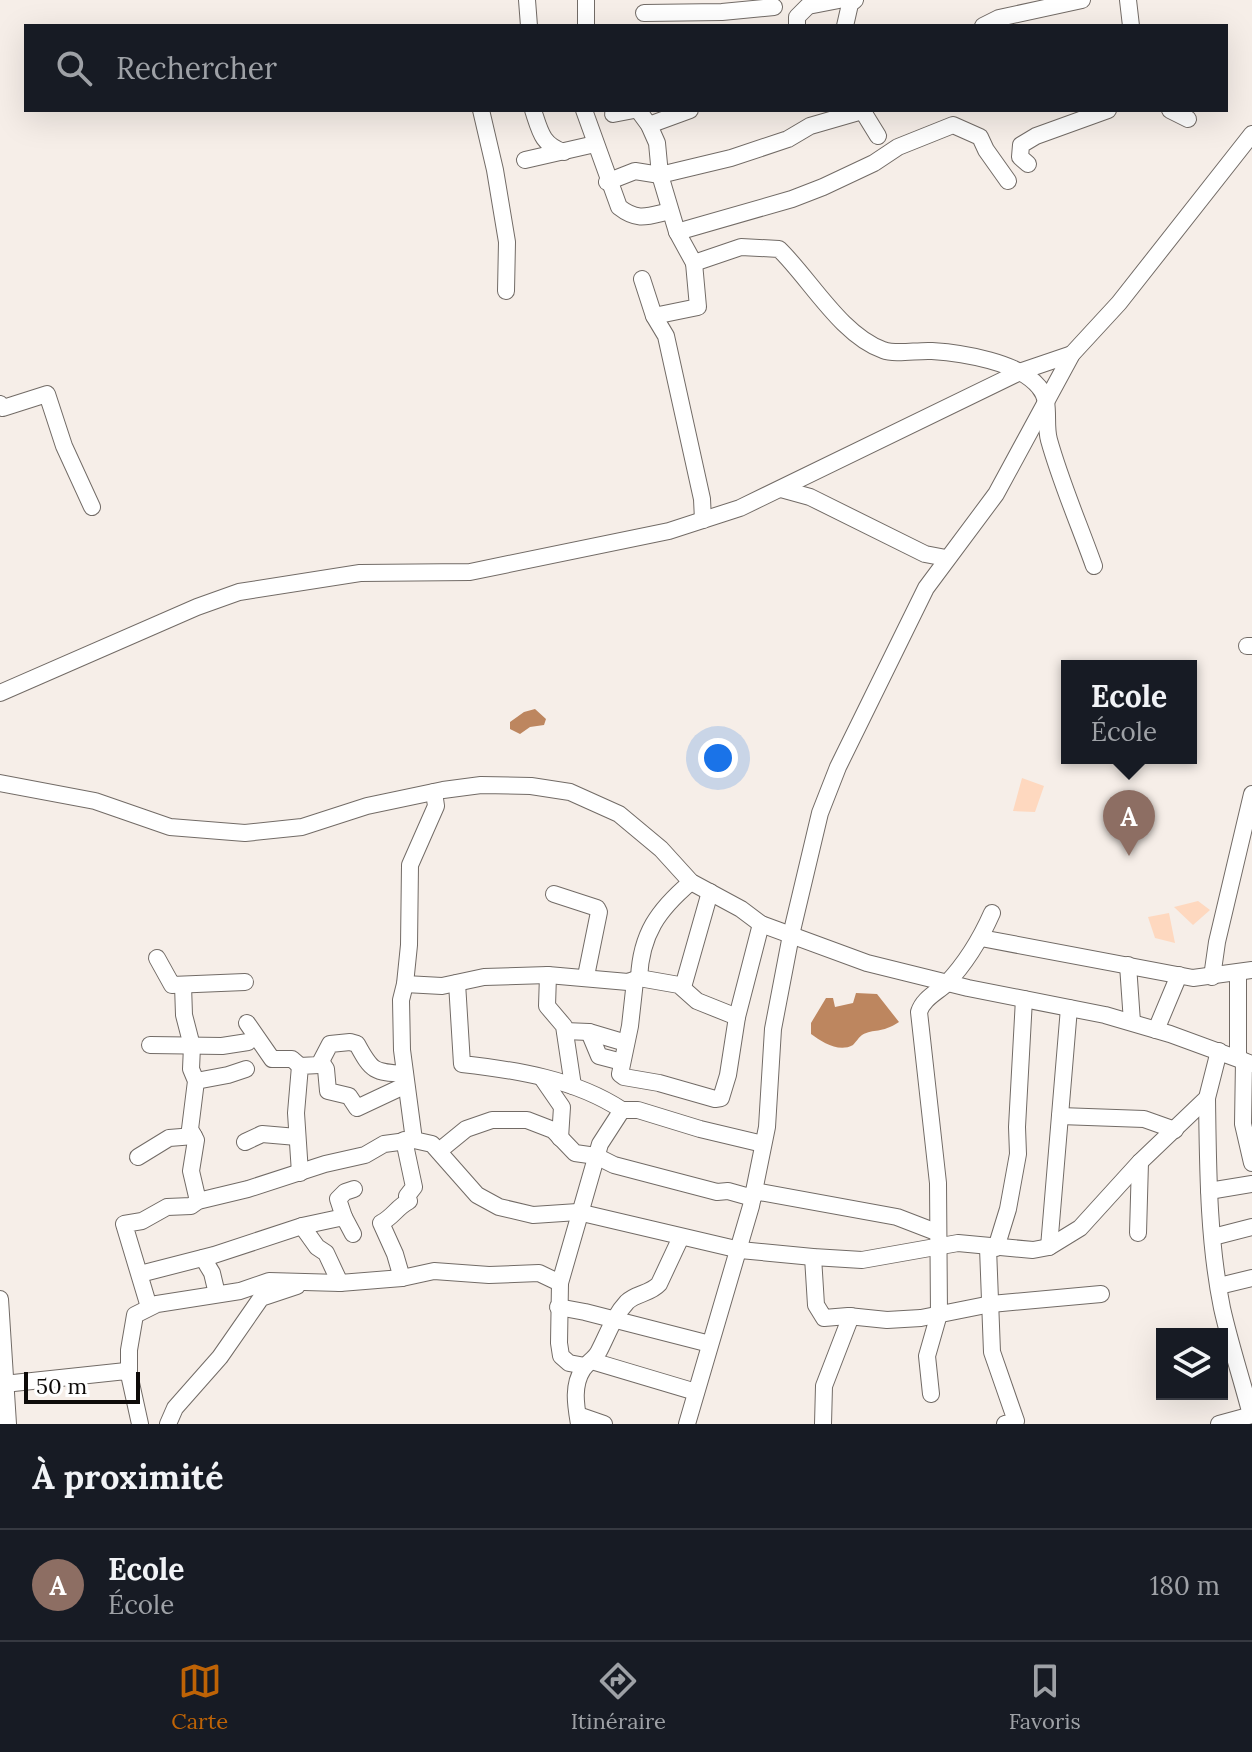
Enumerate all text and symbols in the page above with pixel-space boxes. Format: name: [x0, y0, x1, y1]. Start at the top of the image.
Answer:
search box: [24, 24, 1228, 112]
icon: search: [52, 46, 96, 90]
text: Rechercher: [116, 49, 277, 87]
popup: [1061, 660, 1197, 764]
text: Ecole: [1091, 677, 1167, 715]
text: École: [1091, 715, 1157, 748]
your location: [698, 738, 738, 778]
pin: A: [1103, 790, 1155, 856]
map controls: [1156, 1328, 1228, 1400]
button: layers: [1156, 1328, 1228, 1400]
scale bar: [24, 1368, 140, 1404]
text: 50 m: [36, 1372, 87, 1400]
text: À proximité: [32, 1455, 223, 1498]
text: Ecole: [108, 1550, 184, 1588]
text: A: [49, 1569, 67, 1602]
text: 180 m: [1150, 1569, 1220, 1602]
text: École: [108, 1588, 174, 1621]
tab: Carte: [171, 1659, 228, 1735]
tab: Itinéraire: [571, 1659, 666, 1735]
tab: Favoris: [1009, 1659, 1081, 1735]

